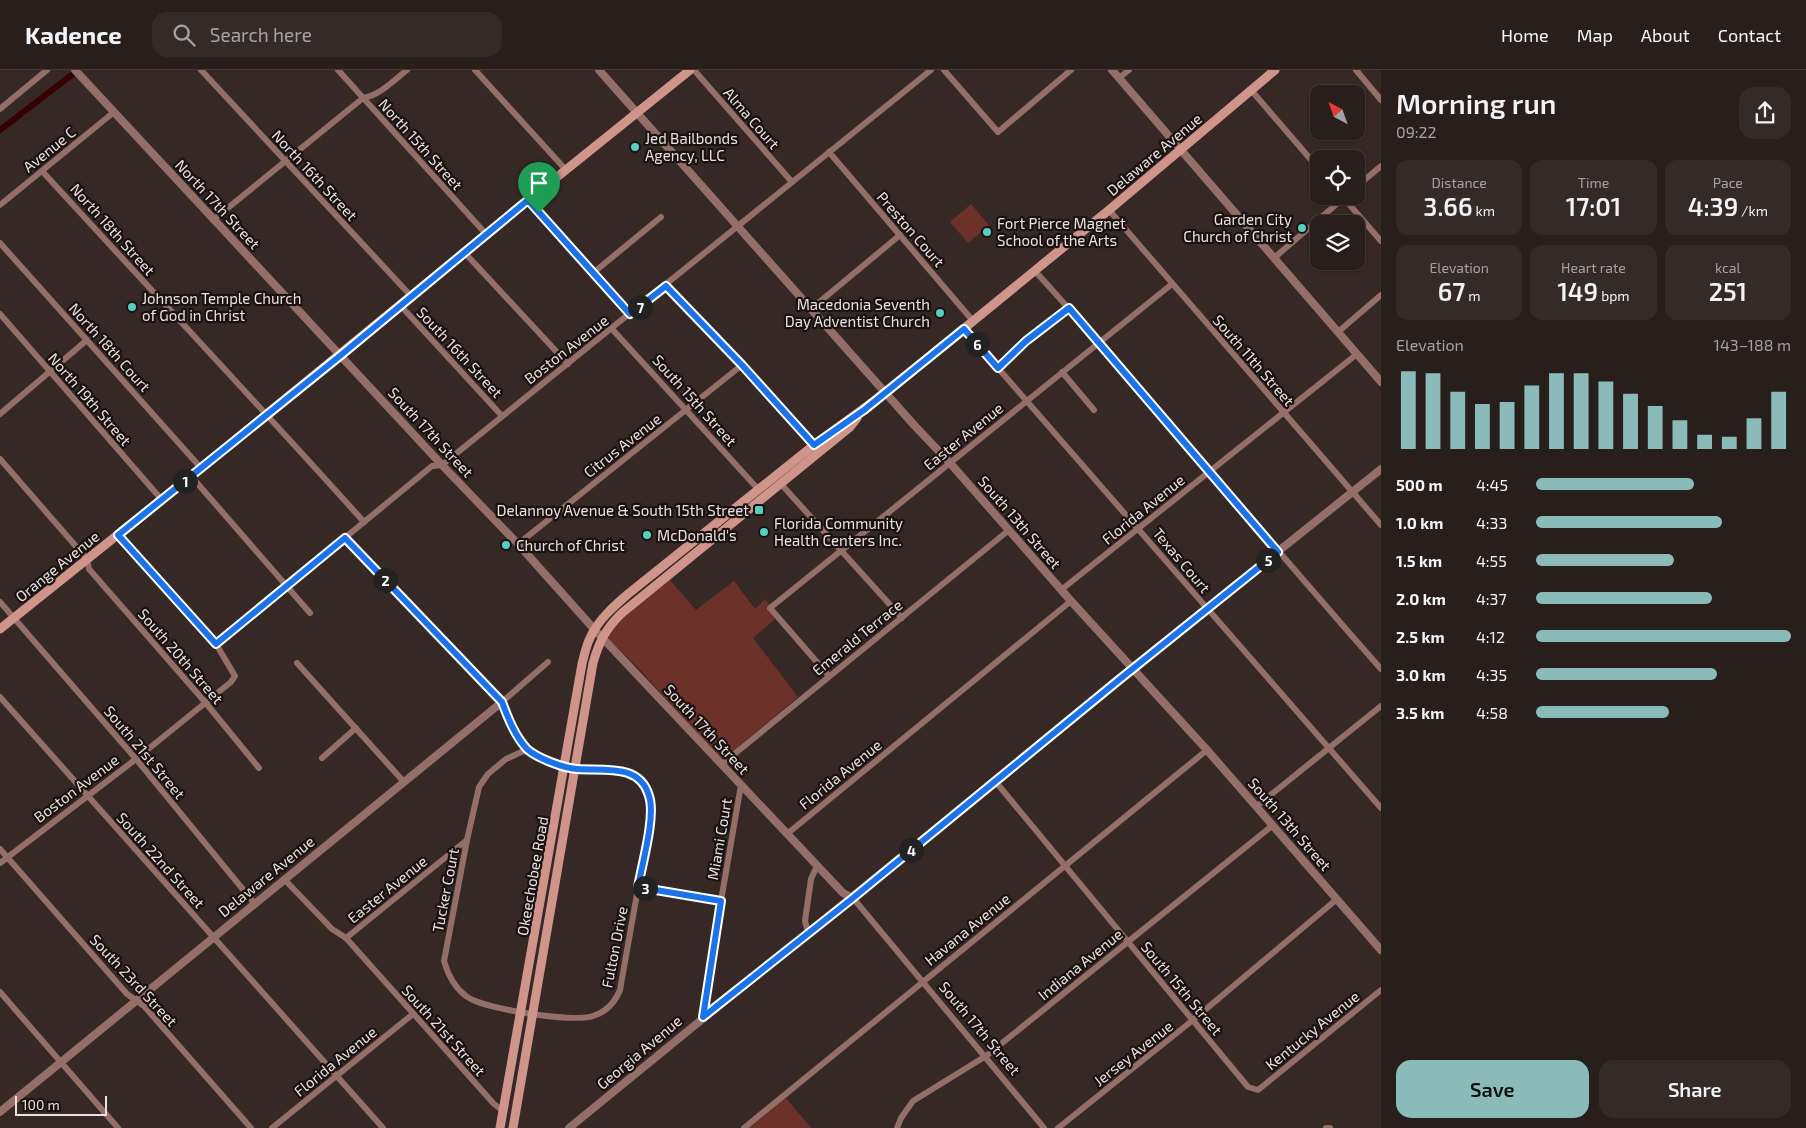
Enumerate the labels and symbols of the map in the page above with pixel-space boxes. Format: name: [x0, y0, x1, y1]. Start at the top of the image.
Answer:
street label: Alma Court: [720, 83, 784, 153]
north arrow: [1310, 85, 1365, 140]
street label: North 15th Street: [375, 95, 467, 193]
street label: Delaware Avenue: [1103, 109, 1205, 199]
street label: Avenue C: [19, 122, 79, 176]
street label: North 16th Street: [269, 126, 362, 224]
place label: Jed Bailbonds Agency, LLC: [645, 129, 738, 164]
marker: Jed Bailbonds Agency, LLC: [629, 141, 641, 153]
street label: North 17th Street: [172, 155, 264, 253]
pin: [518, 162, 560, 213]
street label: North 18th Street: [67, 179, 159, 279]
street label: Preston Court: [873, 188, 949, 271]
place label: Garden City Church of Christ: [1183, 210, 1292, 245]
place label: Fort Pierce Magnet School of the Arts: [997, 214, 1126, 249]
marker: Garden City Church of Christ: [1296, 222, 1308, 234]
marker: Fort Pierce Magnet School of the Arts: [981, 226, 993, 238]
place label: Johnson Temple Church of God in Christ: [142, 289, 301, 324]
pin: 7: [628, 294, 652, 320]
place label: Macedonia Seventh Day Adventist Church: [785, 295, 930, 330]
street label: North 18th Court: [65, 299, 155, 395]
marker: Johnson Temple Church of God in Christ: [126, 301, 138, 313]
street label: South 16th Street: [413, 303, 507, 401]
marker: Macedonia Seventh Day Adventist Church: [934, 307, 946, 319]
street label: Boston Avenue: [520, 311, 612, 387]
street label: South 11th Street: [1210, 311, 1299, 409]
pin: 6: [964, 332, 990, 356]
street label: North 19th Street: [45, 349, 135, 449]
street label: South 15th Street: [649, 351, 741, 450]
street label: South 17th Street: [385, 383, 477, 481]
street label: Easter Avenue: [920, 398, 1006, 474]
street label: Citrus Avenue: [580, 409, 664, 481]
pin: 1: [172, 468, 198, 494]
street label: Florida Avenue: [1098, 470, 1188, 548]
street label: South 13th Street: [975, 472, 1065, 572]
place label: Delannoy Avenue & South 15th Street: [497, 501, 749, 519]
marker: Delannoy Avenue & South 15th Street: [753, 504, 765, 516]
place label: Florida Community Health Centers Inc.: [774, 514, 903, 549]
street label: Texas Court: [1150, 524, 1215, 596]
place label: McDonald's: [657, 526, 737, 544]
marker: Florida Community Health Centers Inc.: [758, 526, 770, 538]
street label: Orange Avenue: [11, 527, 103, 605]
marker: McDonald's: [641, 529, 653, 541]
place label: Church of Christ: [516, 536, 625, 554]
marker: Church of Christ: [500, 539, 512, 551]
pin: 5: [1256, 548, 1280, 572]
pin: 2: [372, 568, 398, 592]
street label: Emerald Terrace: [808, 595, 906, 679]
street label: South 20th Street: [135, 605, 227, 707]
street label: South 17th Street: [661, 680, 753, 778]
street label: South 21st Street: [101, 702, 189, 802]
street label: Florida Avenue: [795, 735, 885, 813]
street label: Boston Avenue: [30, 750, 122, 826]
street label: South 13th Street: [1245, 774, 1335, 874]
street label: Miami Court: [703, 796, 735, 881]
street label: South 22nd Street: [113, 808, 209, 912]
street label: Okeechobee Road: [513, 815, 551, 937]
street label: Delaware Avenue: [214, 832, 318, 920]
pin: 4: [898, 838, 924, 862]
street label: Tucker Court: [428, 846, 462, 934]
street label: Easter Avenue: [344, 851, 430, 927]
pin: 3: [632, 876, 658, 900]
street label: Havana Avenue: [921, 889, 1013, 969]
street label: Fulton Drive: [597, 905, 631, 989]
street label: Indiana Avenue: [1034, 924, 1126, 1004]
street label: South 23rd Street: [87, 930, 182, 1030]
street label: South 15th Street: [1138, 938, 1227, 1039]
street label: South 17th Street: [936, 978, 1024, 1079]
street label: South 21st Street: [398, 981, 490, 1079]
street label: Kentucky Avenue: [1261, 987, 1363, 1073]
street label: Georgia Avenue: [593, 1011, 685, 1093]
street label: Jersey Avenue: [1090, 1016, 1176, 1090]
street label: Florida Avenue: [290, 1022, 380, 1100]
scale bar: [15, 1093, 108, 1116]

